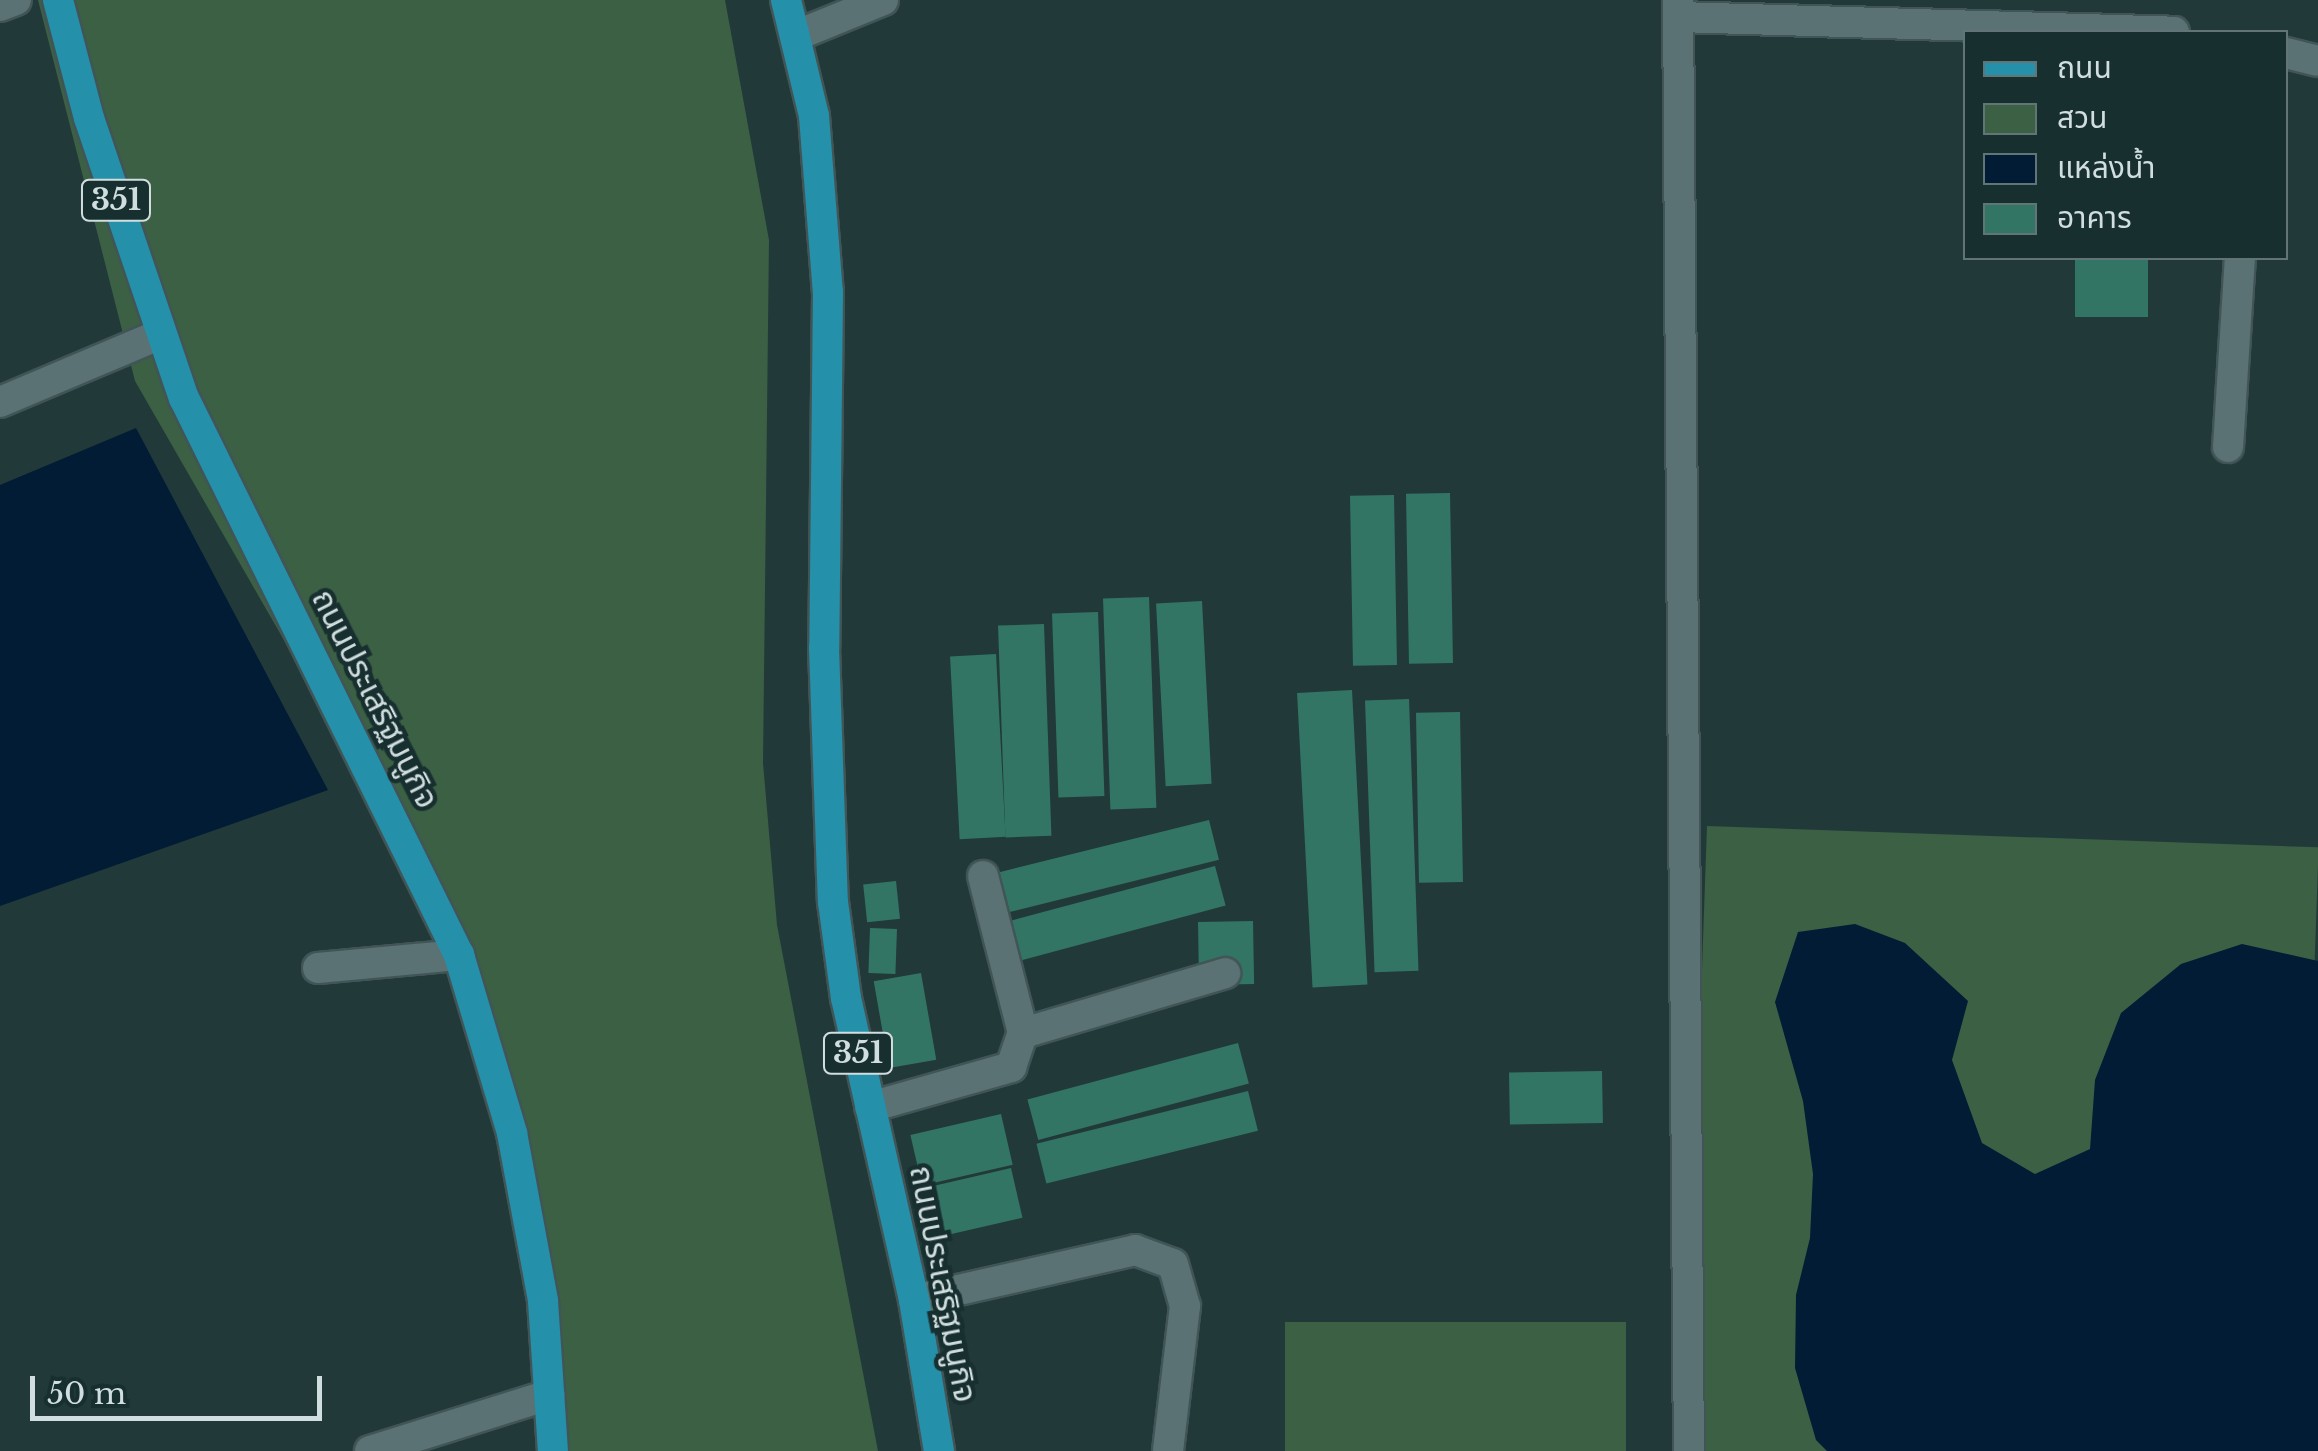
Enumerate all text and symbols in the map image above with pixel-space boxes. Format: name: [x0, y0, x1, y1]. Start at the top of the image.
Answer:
legend: [1963, 30, 2288, 260]
text: ถนน: [2057, 49, 2112, 86]
text: สวน: [2057, 99, 2107, 136]
text: แหล่งน้ำ: [2057, 149, 2155, 186]
road number: 351: [78, 175, 154, 225]
text: อาคาร: [2057, 199, 2132, 236]
street label: ถนนประเสริฐมนูกิจ: [303, 583, 447, 815]
road number: 351: [820, 1028, 896, 1078]
street label: ถนนประเสริฐมนูกิจ: [901, 1162, 985, 1406]
scale bar: [35, 1356, 328, 1418]
text: 50 m: [47, 1375, 126, 1412]

